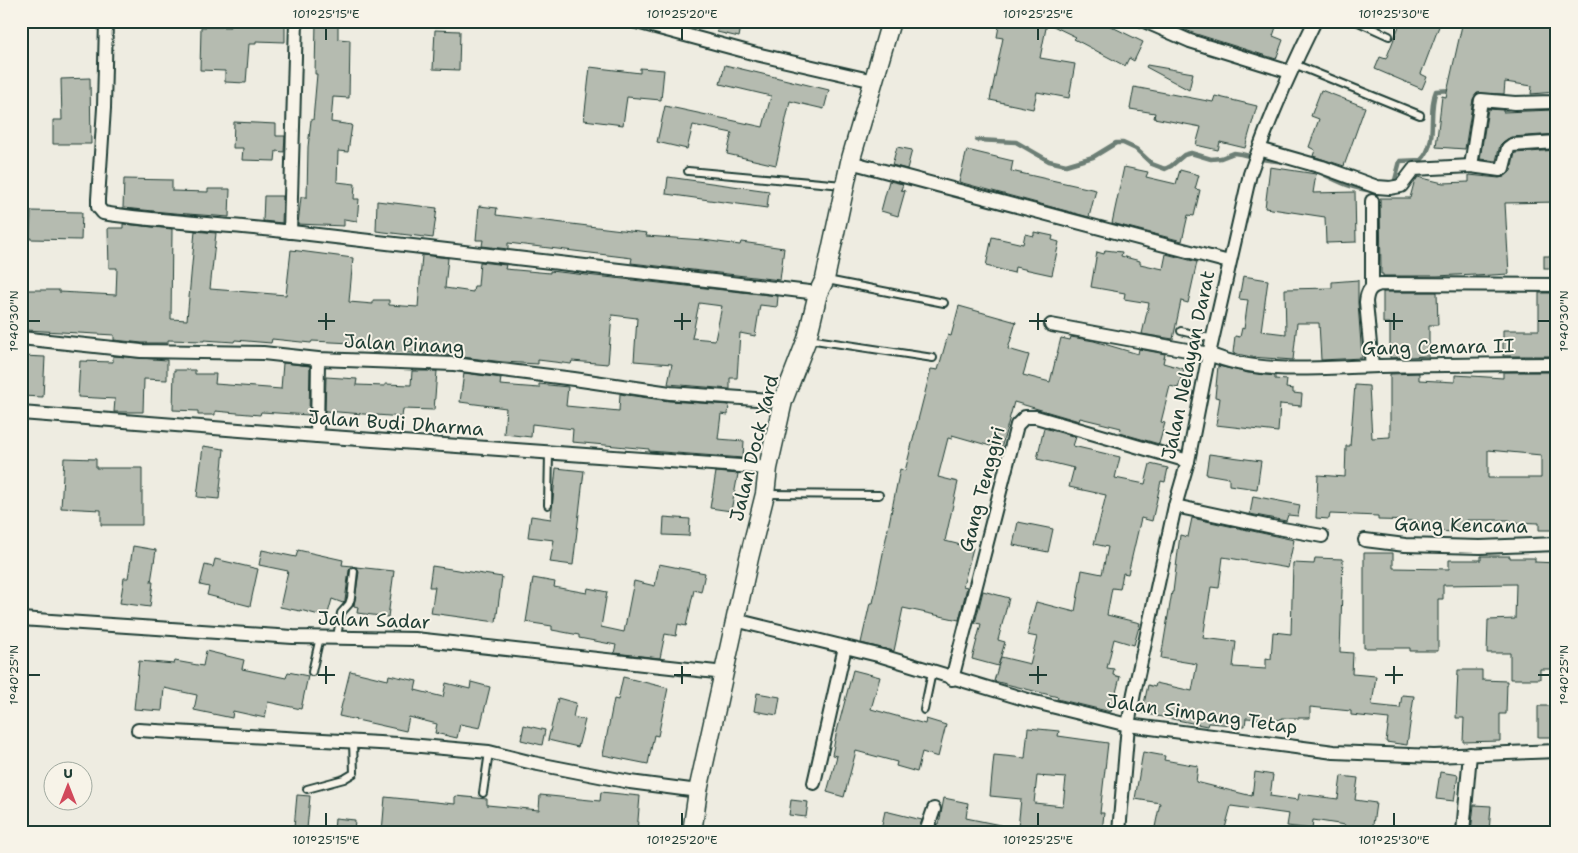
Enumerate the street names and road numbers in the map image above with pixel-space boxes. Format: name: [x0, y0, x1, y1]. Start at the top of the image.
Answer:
street label: Jalan Nelayan Darat: [1156, 268, 1220, 462]
street label: Jalan Pinang: [343, 328, 465, 360]
street label: Gang Cemara II: [1361, 333, 1515, 361]
street label: Jalan Dock Yard: [724, 372, 784, 524]
street label: Jalan Budi Dharma: [307, 404, 485, 442]
street label: Gang Tenggiri: [953, 423, 1011, 555]
street label: Gang Kencana: [1394, 511, 1528, 539]
street label: Jalan Sadar: [317, 606, 431, 634]
street label: Jalan Simpang Tetap: [1105, 688, 1299, 740]

